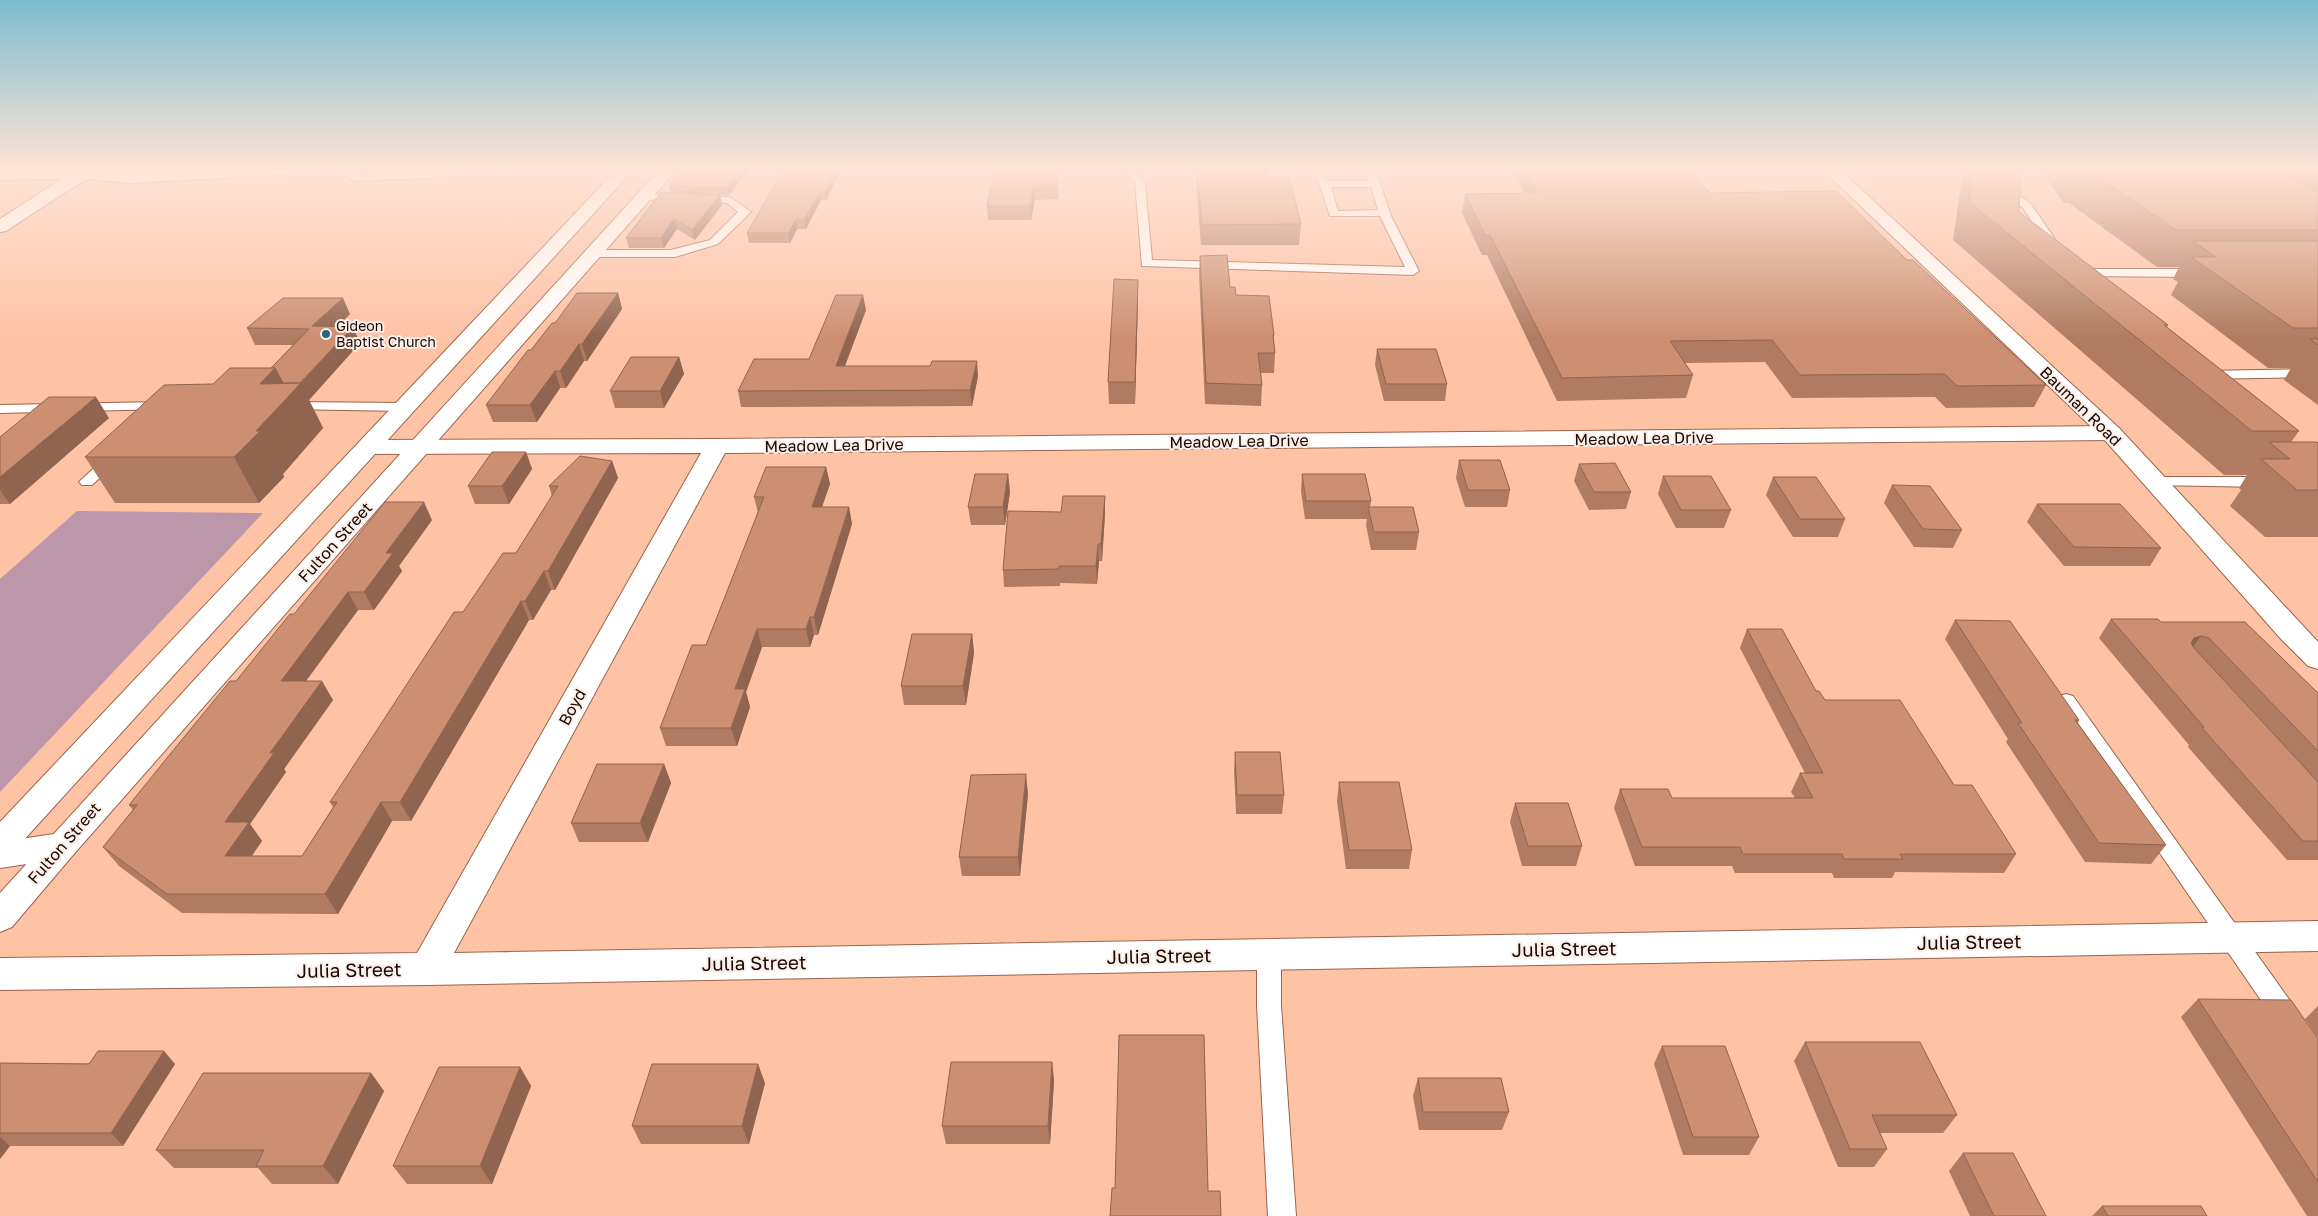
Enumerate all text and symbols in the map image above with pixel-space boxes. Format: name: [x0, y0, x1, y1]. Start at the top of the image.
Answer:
place label: Gideon Baptist Church: [336, 317, 436, 350]
marker: Gideon Baptist Church: [320, 328, 332, 340]
street label: Bauman Road: [2036, 362, 2126, 450]
street label: Meadow Lea Drive: [1574, 427, 1714, 449]
street label: Meadow Lea Drive: [1169, 430, 1309, 452]
street label: Meadow Lea Drive: [764, 434, 904, 456]
street label: Fulton Street: [294, 498, 376, 586]
street label: Boyd: [554, 685, 590, 729]
street label: Fulton Street: [23, 798, 105, 888]
street label: Julia Street: [1916, 929, 2022, 954]
street label: Julia Street: [1511, 936, 1617, 961]
street label: Julia Street: [1106, 943, 1212, 968]
street label: Julia Street: [701, 950, 807, 975]
street label: Julia Street: [296, 957, 402, 982]

